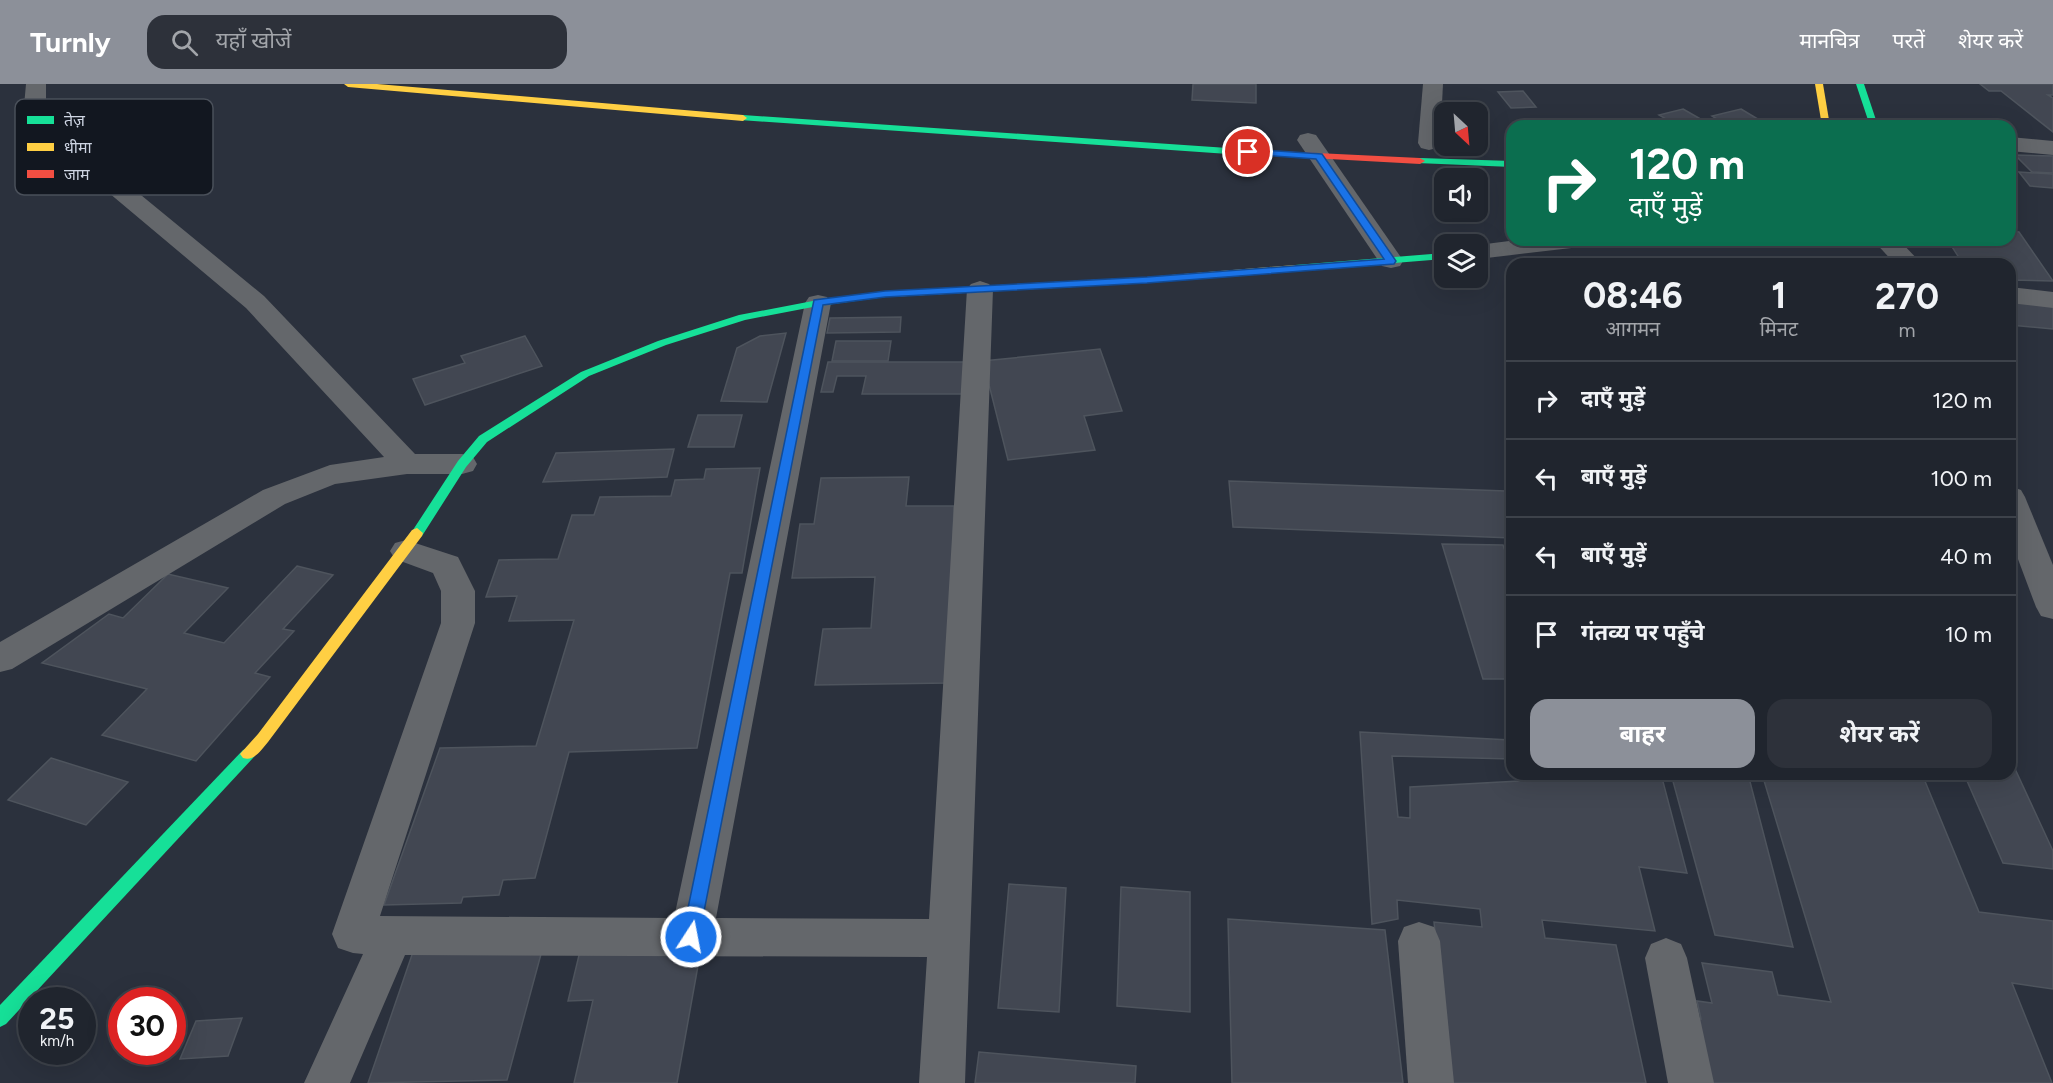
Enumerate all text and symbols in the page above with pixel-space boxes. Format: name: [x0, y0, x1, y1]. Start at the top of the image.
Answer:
search box: [147, 15, 567, 69]
text: Turnly: [30, 25, 111, 59]
icon: search: [168, 26, 201, 59]
text: यहाँ खोजें: [216, 27, 291, 54]
text: मानचित्र: [1800, 28, 1860, 53]
text: परतें: [1893, 28, 1925, 53]
text: शेयर करें: [1958, 28, 2023, 53]
legend: [15, 99, 213, 195]
north arrow: [1434, 102, 1488, 156]
map controls: [1434, 102, 1488, 288]
text: तेज़: [64, 111, 86, 130]
pin: [1222, 126, 1273, 177]
icon: arrive: [1231, 135, 1264, 168]
text: धीमा: [64, 138, 93, 157]
text: 120 m: [1629, 139, 1745, 190]
icon: right: [1530, 144, 1608, 222]
text: जाम: [64, 165, 90, 184]
button: sound: [1434, 168, 1488, 222]
text: दाएँ मुड़ें: [1629, 190, 1703, 223]
button: layers: [1434, 234, 1488, 288]
text: 08:46: [1583, 274, 1683, 317]
text: 1: [1771, 274, 1786, 317]
text: 270: [1875, 275, 1939, 318]
text: आगमन: [1605, 317, 1660, 341]
text: मिनट: [1760, 317, 1798, 341]
text: m: [1898, 318, 1915, 342]
icon: right: [1530, 384, 1563, 417]
text: दाएँ मुड़ें: [1581, 385, 1645, 412]
text: 120 m: [1932, 387, 1992, 414]
icon: left: [1530, 462, 1563, 495]
text: बाएँ मुड़ें: [1581, 463, 1647, 490]
text: 100 m: [1931, 465, 1992, 492]
icon: left: [1530, 540, 1563, 573]
text: बाएँ मुड़ें: [1581, 541, 1647, 568]
text: 40 m: [1940, 543, 1992, 570]
icon: arrive: [1530, 618, 1563, 651]
text: गंतव्य पर पहुँचे: [1581, 619, 1705, 646]
text: 10 m: [1945, 621, 1992, 648]
button: बाहर: [1530, 699, 1755, 768]
button: शेयर करें: [1767, 699, 1992, 768]
position arrow: [659, 905, 723, 969]
speed limit sign: 30: [108, 987, 186, 1065]
text: 25: [40, 1000, 74, 1037]
text: km/h: [40, 1032, 74, 1050]

